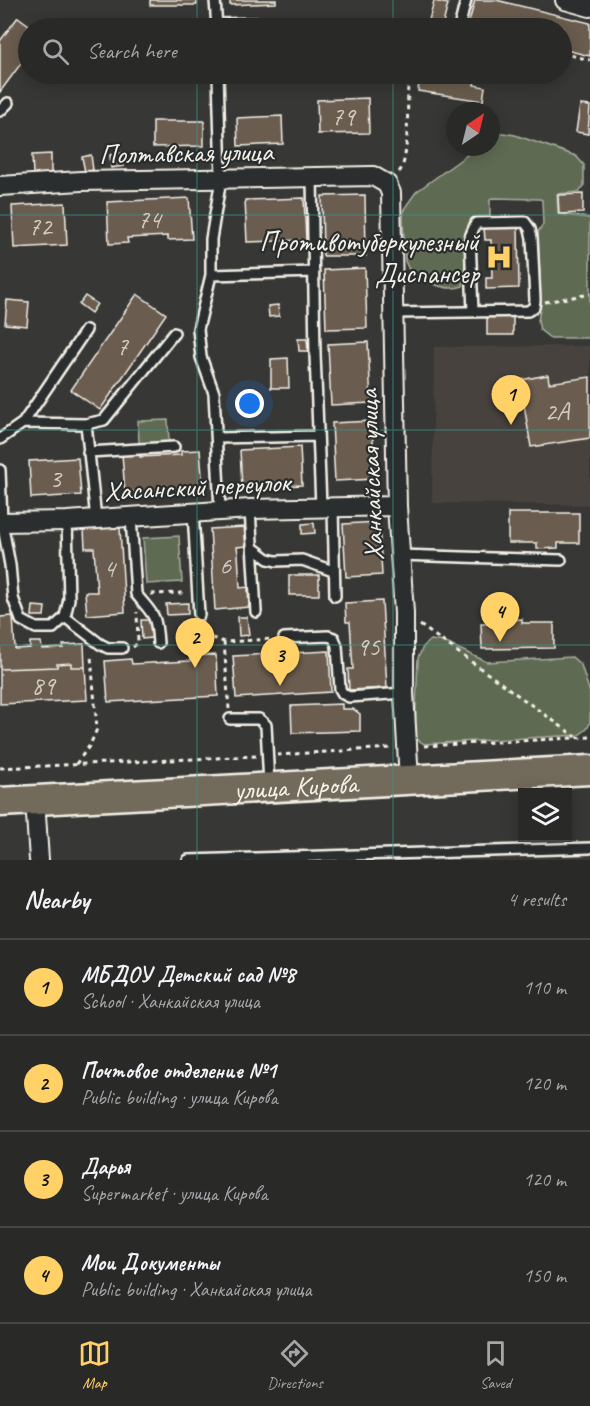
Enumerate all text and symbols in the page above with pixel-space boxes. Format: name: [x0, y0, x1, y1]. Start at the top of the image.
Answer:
search box: [18, 18, 572, 84]
icon: search: [39, 35, 72, 68]
text: Search here: [87, 37, 177, 65]
house number: 79: [331, 100, 357, 133]
north arrow: [446, 102, 500, 156]
street label: Полтавская улица: [99, 133, 275, 172]
house number: 74: [137, 203, 163, 236]
house number: 72: [28, 210, 54, 243]
place label: Противотуберкулезный Диспансер: [259, 224, 480, 291]
hospital icon: Противотуберкулезный Диспансер: [484, 242, 514, 272]
house number: 7: [116, 330, 129, 363]
pin: 1: [492, 376, 530, 425]
street label: Ханкайская улица: [350, 387, 391, 561]
your location: [235, 389, 264, 418]
house number: 2А: [545, 395, 571, 428]
house number: 3: [49, 462, 63, 495]
street label: Хасанский переулок: [103, 464, 294, 509]
house number: 6: [219, 549, 232, 582]
house number: 4: [103, 552, 117, 585]
pin: 4: [480, 592, 520, 642]
pin: 2: [176, 618, 214, 668]
house number: 95: [356, 630, 381, 663]
pin: 3: [260, 636, 300, 686]
house number: 89: [31, 669, 57, 702]
street label: улица Кирова: [231, 766, 361, 807]
map controls: [518, 788, 572, 842]
button: layers: [518, 788, 572, 842]
text: Nearby: [24, 883, 89, 916]
text: 4 results: [507, 887, 566, 912]
text: МБДОУ Детский сад №8: [81, 961, 295, 989]
text: 1: [39, 975, 48, 1000]
text: 110 m: [523, 975, 566, 1000]
text: School · Ханкайская улица: [81, 989, 260, 1014]
text: Почтовое отделение №1: [81, 1057, 276, 1085]
text: 2: [39, 1071, 48, 1096]
text: 120 m: [523, 1071, 566, 1096]
text: Public building · улица Кирова: [81, 1085, 278, 1110]
text: Дарья: [81, 1153, 130, 1181]
text: 3: [39, 1167, 48, 1192]
text: 120 m: [523, 1167, 566, 1192]
text: Supermarket · улица Кирова: [81, 1181, 268, 1206]
text: Мои Документы: [81, 1249, 219, 1277]
text: 4: [39, 1263, 48, 1288]
text: 150 m: [523, 1263, 566, 1288]
text: Public building · Ханкайская улица: [81, 1277, 312, 1302]
tab: Map: [78, 1337, 111, 1393]
tab: Directions: [267, 1337, 323, 1393]
tab: Saved: [479, 1337, 512, 1393]

